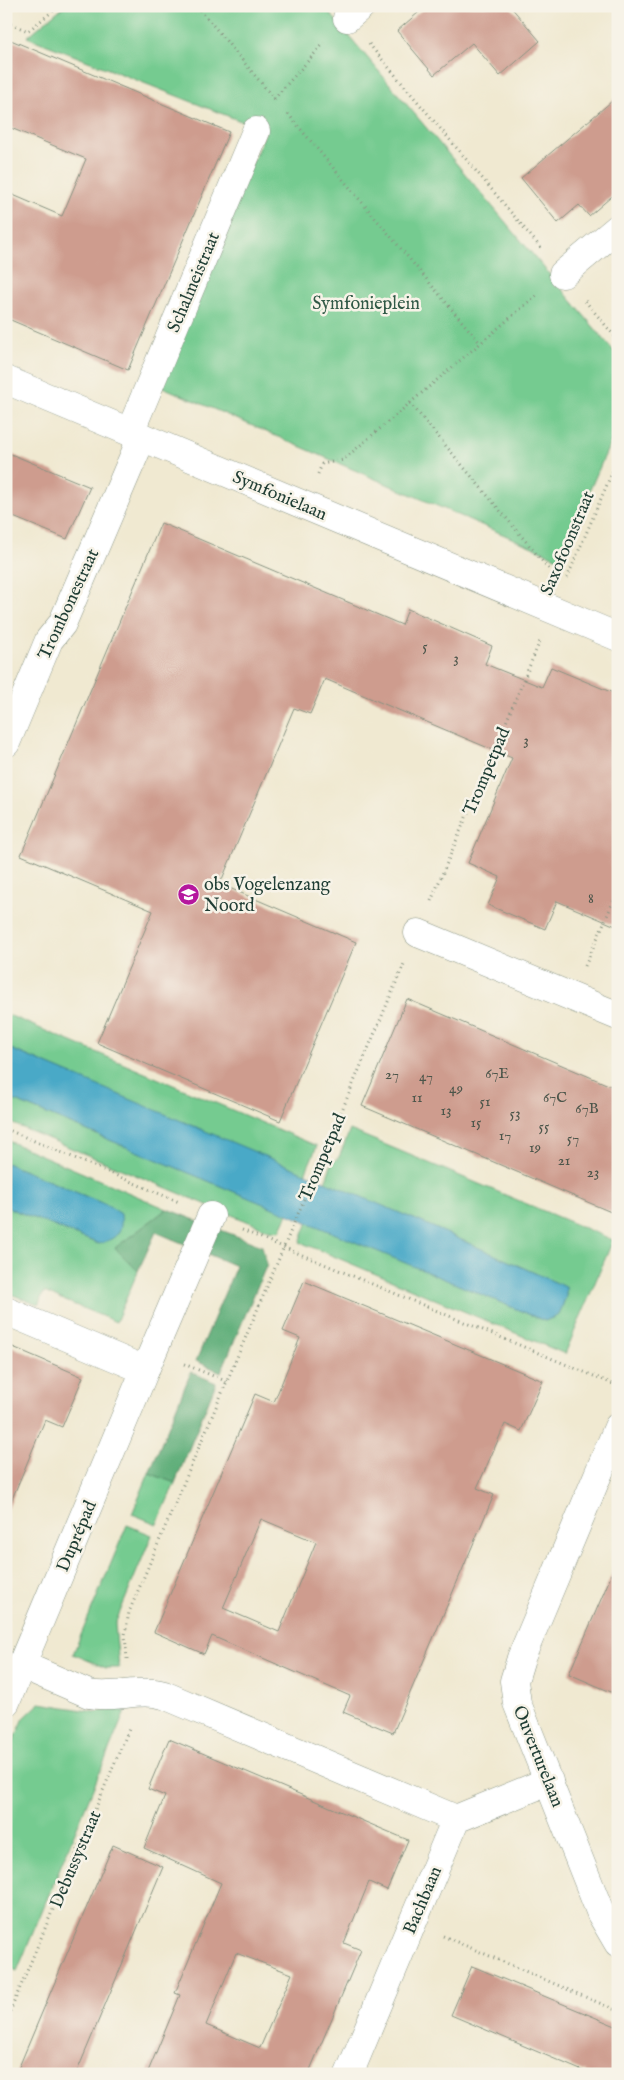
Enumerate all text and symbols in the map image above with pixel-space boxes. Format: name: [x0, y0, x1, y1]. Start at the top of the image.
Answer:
street label: Schalmeistraat: [163, 229, 226, 336]
park label: Symfonieplein: [312, 293, 420, 316]
street label: Symfonielaan: [229, 466, 331, 527]
street label: Saxofoonstraat: [536, 488, 601, 599]
street label: Trombonestraat: [34, 545, 105, 664]
house number: 5: [422, 637, 428, 656]
house number: 3: [453, 649, 459, 668]
street label: Trompetpad: [459, 724, 516, 819]
house number: 3: [523, 731, 529, 750]
place label: obs Vogelenzang Noord: [204, 874, 331, 918]
school or university icon: obs Vogelenzang Noord: [176, 882, 200, 906]
house number: 8: [588, 889, 594, 908]
house number: 67E: [485, 1064, 509, 1083]
house number: 27: [385, 1065, 399, 1084]
house number: 47: [419, 1067, 433, 1086]
house number: 49: [449, 1079, 463, 1098]
house number: 11: [411, 1088, 423, 1107]
house number: 67C: [543, 1088, 567, 1107]
house number: 51: [479, 1092, 491, 1111]
house number: 67B: [575, 1099, 599, 1118]
house number: 13: [440, 1101, 452, 1120]
house number: 53: [509, 1104, 521, 1123]
street label: Trompetpad: [295, 1110, 352, 1205]
house number: 15: [470, 1113, 482, 1132]
house number: 55: [539, 1117, 550, 1136]
house number: 17: [499, 1126, 511, 1145]
house number: 57: [567, 1129, 579, 1148]
house number: 19: [529, 1138, 541, 1157]
house number: 21: [558, 1151, 570, 1170]
house number: 23: [587, 1163, 599, 1182]
street label: Duprépad: [52, 1497, 103, 1576]
street label: Ouverturelaan: [507, 1702, 569, 1811]
street label: Debussystraat: [45, 1807, 107, 1912]
street label: Bachbaan: [399, 1863, 448, 1938]

